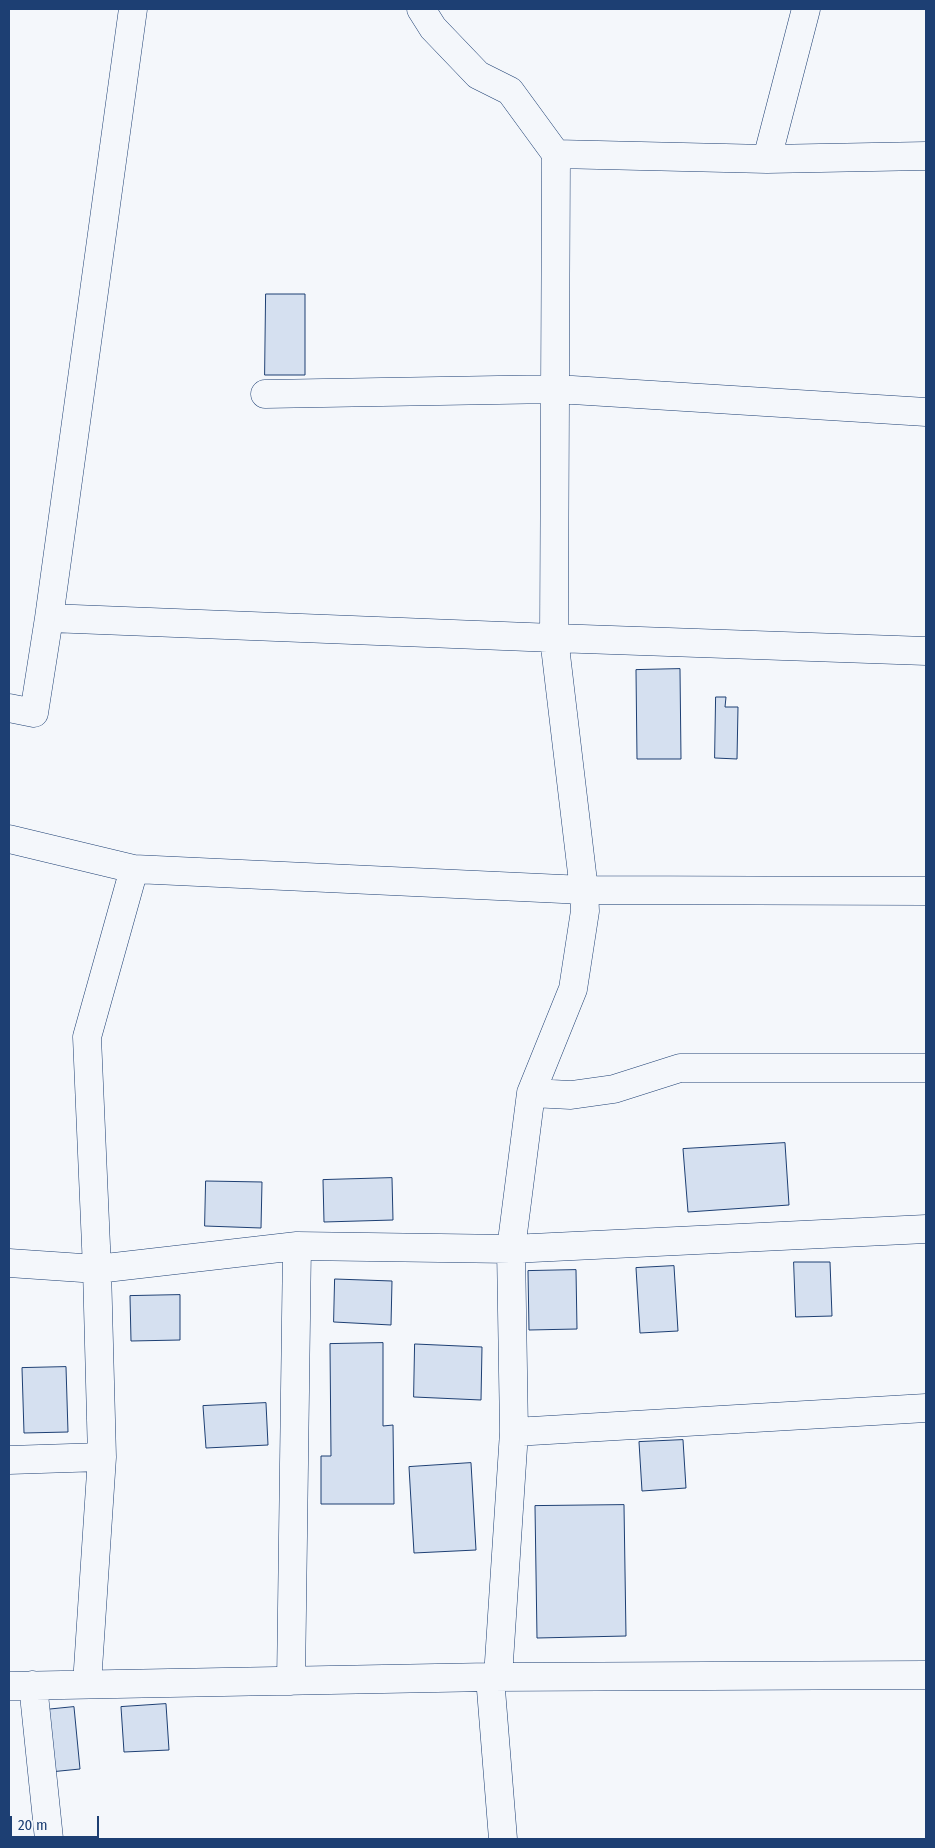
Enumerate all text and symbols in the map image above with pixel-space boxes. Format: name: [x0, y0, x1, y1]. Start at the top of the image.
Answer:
scale bar: [12, 1806, 101, 1838]
text: 20 m: [18, 1816, 48, 1834]

